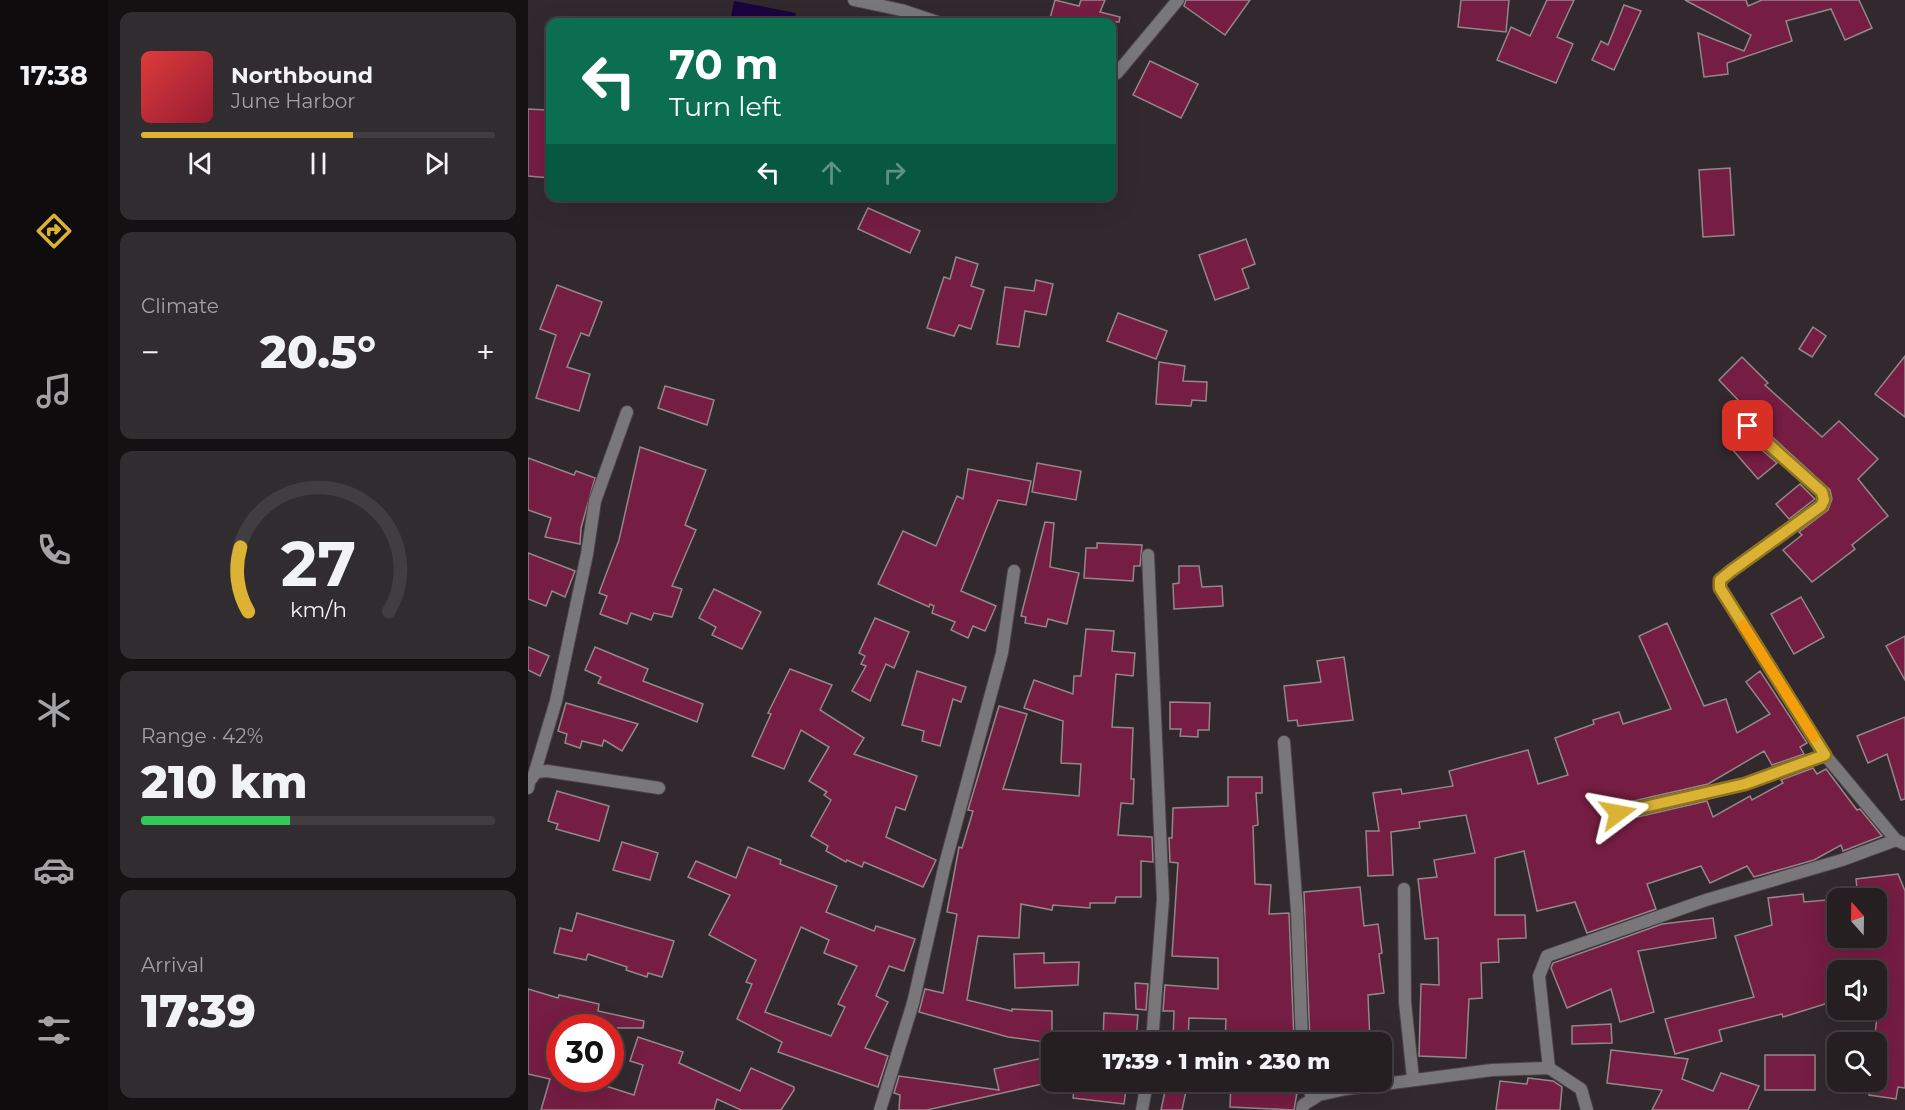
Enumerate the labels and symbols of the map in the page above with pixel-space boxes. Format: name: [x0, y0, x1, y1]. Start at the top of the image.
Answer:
pin: [1722, 400, 1773, 451]
position arrow: [1586, 781, 1650, 845]
north arrow: [1827, 888, 1887, 948]
speed limit sign: 30: [546, 1014, 624, 1092]

